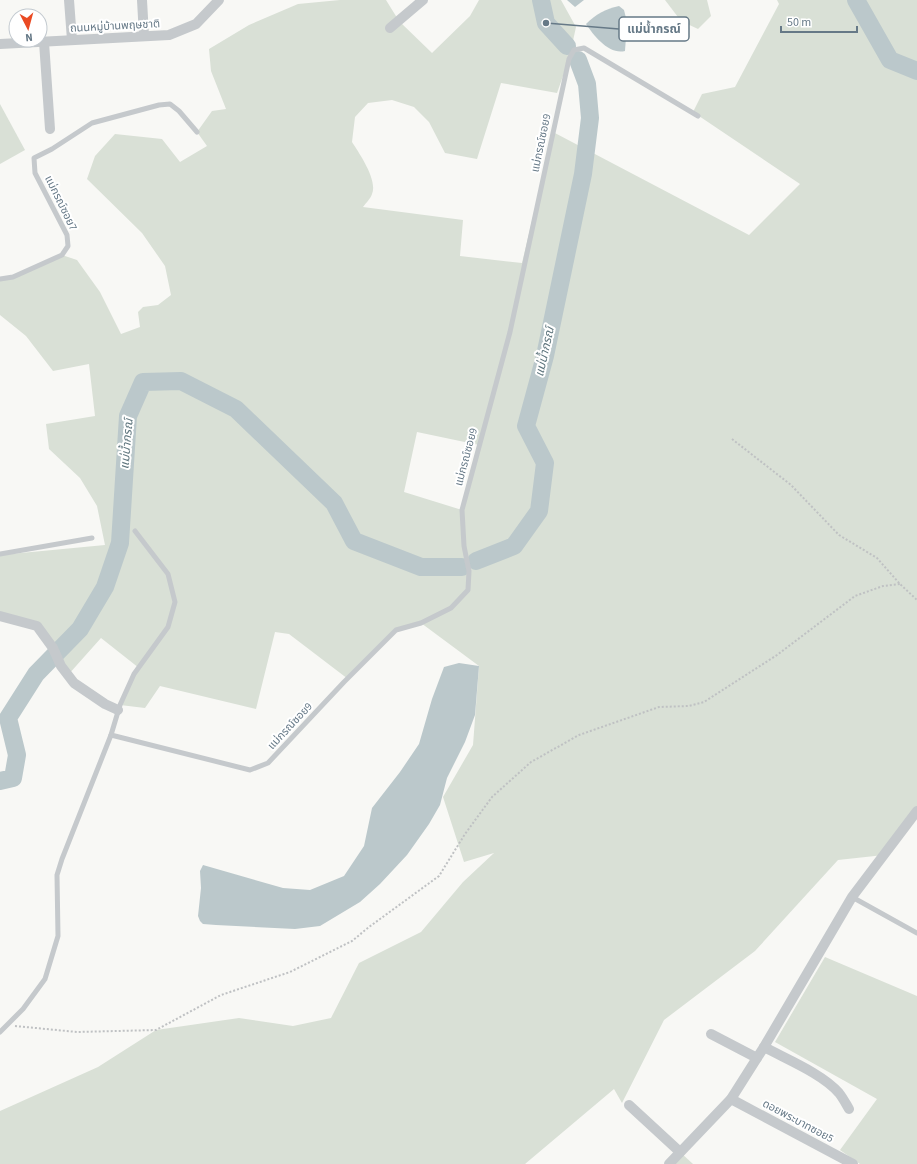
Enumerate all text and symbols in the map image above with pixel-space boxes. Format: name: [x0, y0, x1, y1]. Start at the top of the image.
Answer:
north arrow: [8, 8, 48, 48]
scale bar: [781, 8, 857, 34]
text: 50 m: [787, 14, 811, 31]
street label: ถนนหมู่บ้านพฤษชาติ: [70, 16, 160, 36]
callout: แม่น้ำกรณ์: [619, 17, 689, 41]
text: แม่น้ำกรณ์: [627, 20, 681, 38]
text: N: [25, 30, 33, 45]
street label: แม่กรณ์ซอย9: [527, 112, 555, 174]
street label: แม่กรณ์ซอย7: [41, 173, 81, 233]
water label: แม่น้ำกรณ์: [530, 323, 559, 378]
water label: แม่น้ำกรณ์: [115, 416, 138, 470]
street label: แม่กรณ์ซอย9: [451, 426, 481, 488]
street label: แม่กรณ์ซอย9: [264, 699, 316, 753]
street label: ดอยพระบาทซอย5: [760, 1096, 836, 1146]

